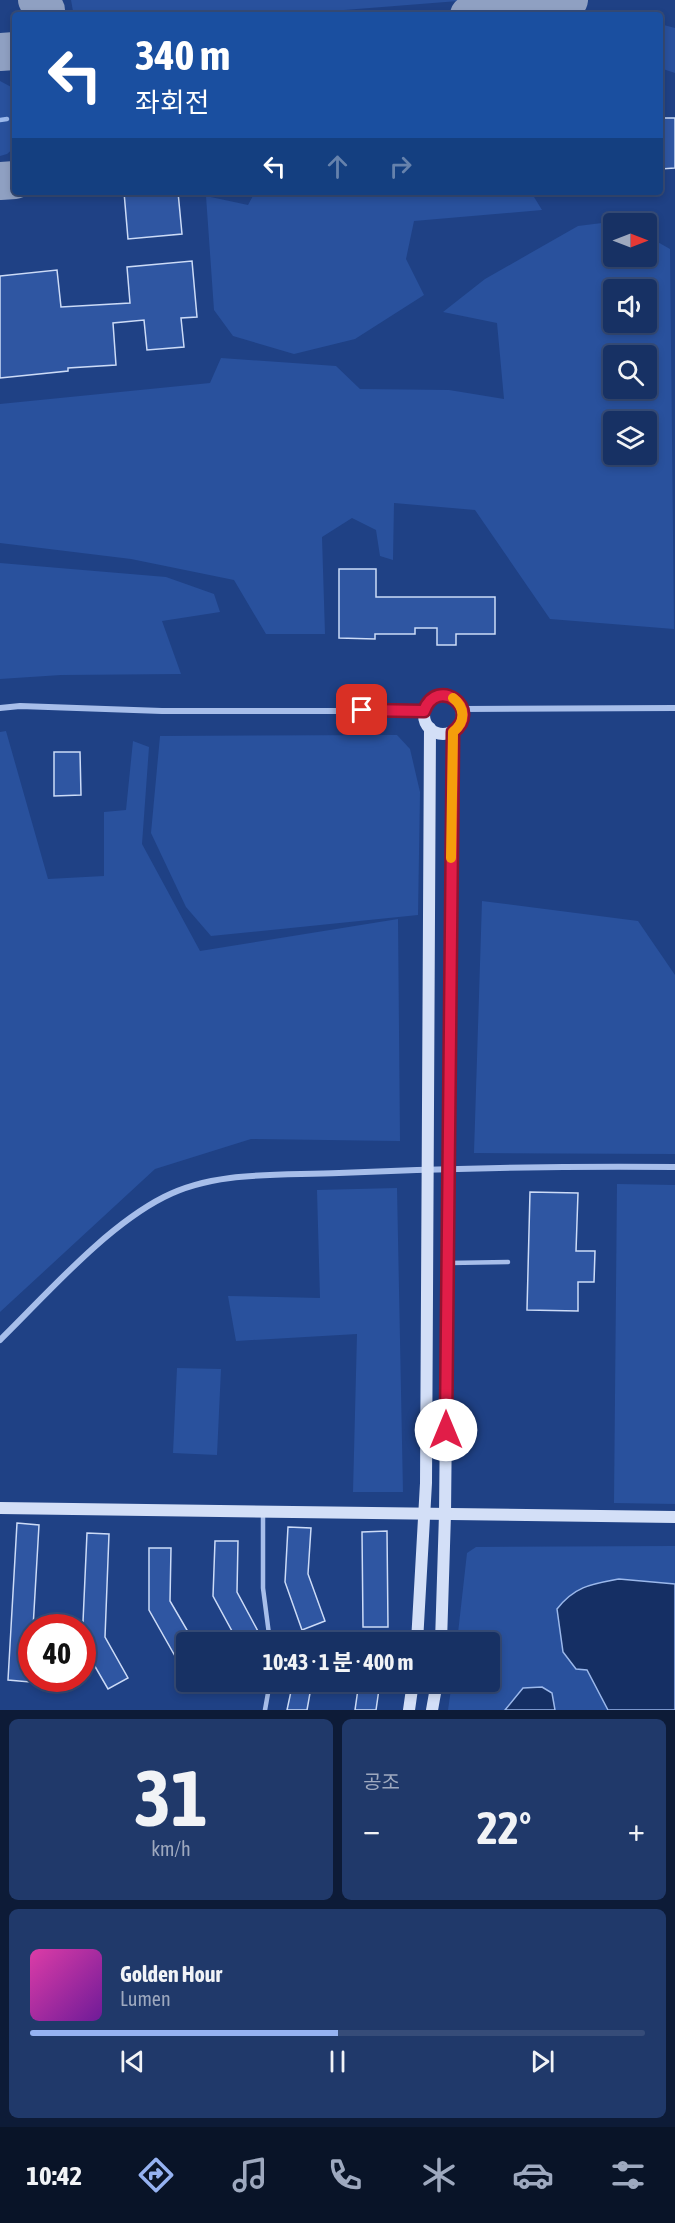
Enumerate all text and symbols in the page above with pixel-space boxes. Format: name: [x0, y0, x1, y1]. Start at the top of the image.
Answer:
text: 340 m: [135, 31, 230, 79]
icon: left: [36, 36, 114, 114]
text: 좌회전: [135, 87, 210, 118]
icon: left: [258, 150, 291, 183]
icon: ahead: [321, 150, 354, 183]
icon: right: [384, 150, 417, 183]
north arrow: [603, 213, 657, 267]
map controls: [603, 213, 657, 465]
button: sound: [603, 279, 657, 333]
button: search: [603, 345, 657, 399]
button: layers: [603, 411, 657, 465]
pin: [336, 684, 387, 735]
icon: arrive: [345, 693, 378, 726]
position arrow: [414, 1398, 478, 1462]
speed limit sign: 40: [18, 1614, 96, 1692]
text: 10:43 · 1 분 · 400 m: [263, 1649, 413, 1675]
text: 31: [134, 1753, 208, 1843]
text: 공조: [363, 1770, 400, 1793]
text: 22°: [477, 1802, 531, 1854]
text: −: [363, 1810, 380, 1848]
text: +: [628, 1810, 645, 1848]
text: km/h: [151, 1837, 191, 1860]
text: Golden Hour: [120, 1961, 222, 1987]
text: Lumen: [120, 1987, 171, 2010]
icon: previous: [116, 2045, 149, 2078]
icon: pause: [321, 2045, 354, 2078]
icon: next: [526, 2045, 559, 2078]
icon: directions: [135, 2154, 177, 2196]
icon: music: [229, 2154, 271, 2196]
icon: phone: [324, 2154, 366, 2196]
icon: climate: [418, 2154, 460, 2196]
icon: car: [512, 2154, 554, 2196]
icon: filters: [607, 2154, 649, 2196]
text: 10:42: [26, 2160, 82, 2191]

